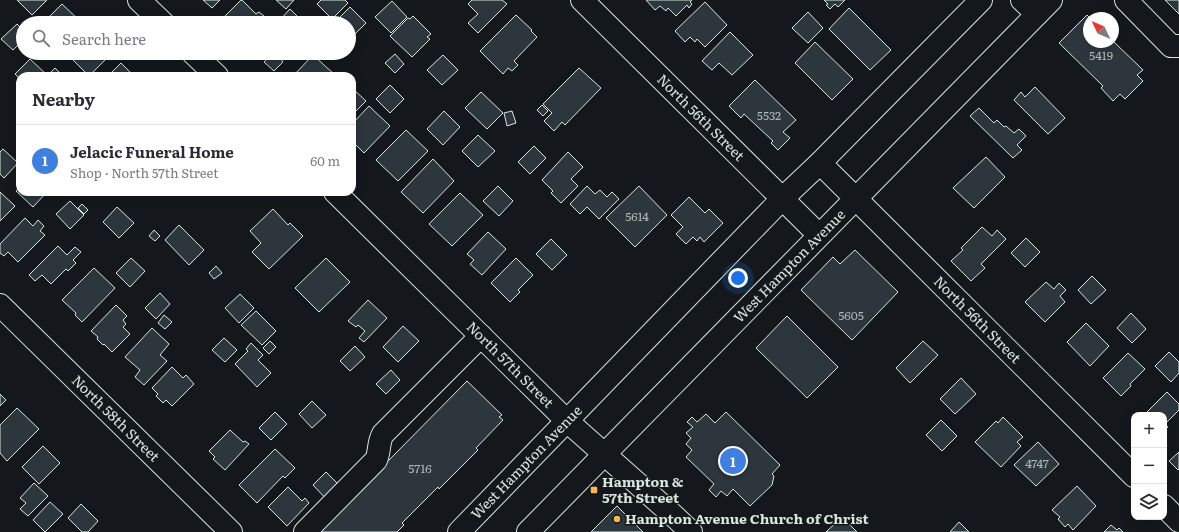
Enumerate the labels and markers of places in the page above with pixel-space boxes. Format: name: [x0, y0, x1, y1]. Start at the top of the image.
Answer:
pin: 1: [720, 446, 746, 476]
place label: Hampton & 57th Street: [602, 471, 684, 507]
marker: Hampton & 57th Street: [589, 485, 599, 495]
place label: Hampton Avenue Church of Christ: [625, 508, 869, 528]
marker: Hampton Avenue Church of Christ: [612, 514, 622, 524]

